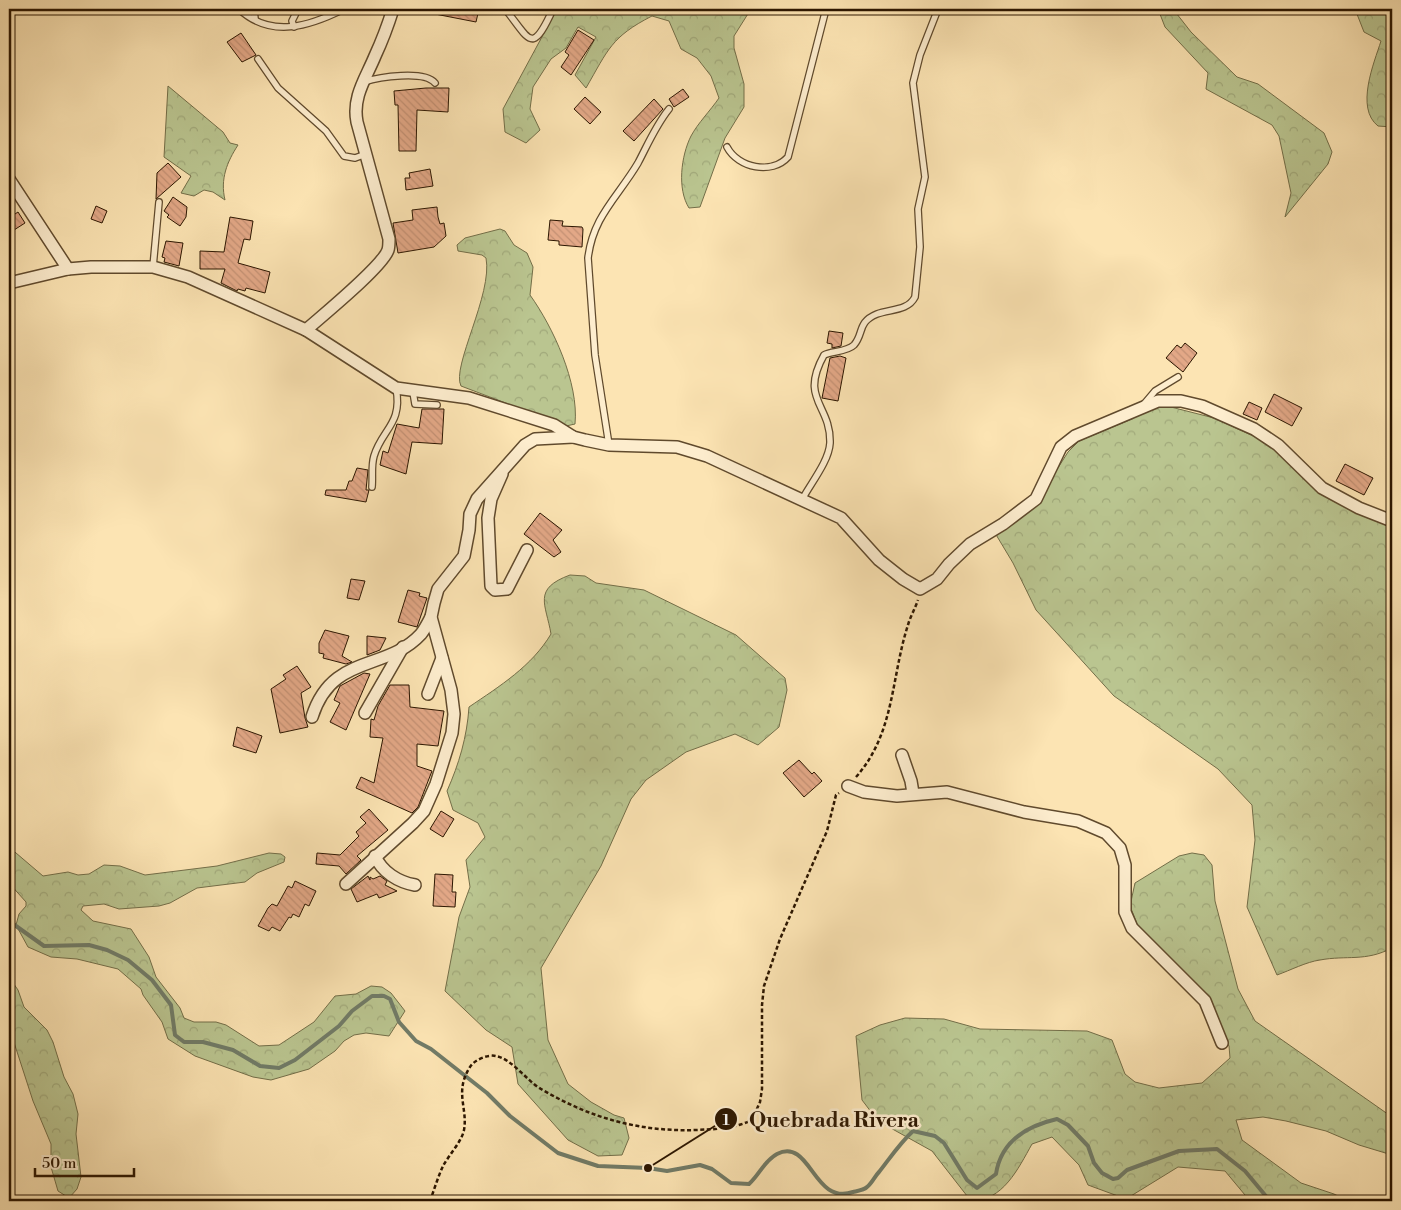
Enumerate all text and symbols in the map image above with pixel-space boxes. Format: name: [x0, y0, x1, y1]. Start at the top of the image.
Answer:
callout: Quebrada Rivera: [714, 1101, 929, 1137]
text: Quebrada Rivera: [749, 1108, 920, 1134]
text: 1: [722, 1111, 730, 1130]
scale bar: [35, 1145, 134, 1177]
text: 50 m: [42, 1154, 76, 1173]

